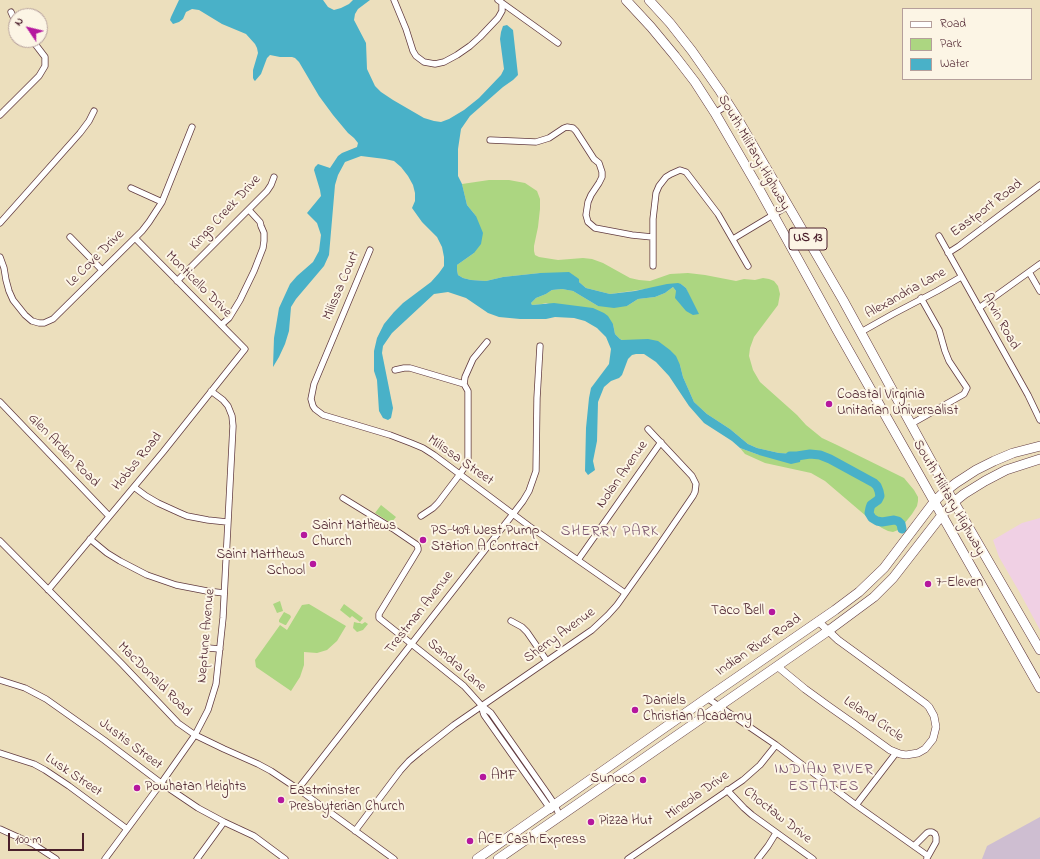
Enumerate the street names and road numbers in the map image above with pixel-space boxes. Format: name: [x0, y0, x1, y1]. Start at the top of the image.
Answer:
street label: South Military Highway: [713, 92, 793, 214]
street label: Kings Creek Drive: [187, 172, 265, 254]
street label: Eastport Road: [948, 176, 1026, 242]
street label: Le Cove Drive: [64, 227, 128, 291]
road number: US 13: [789, 228, 827, 250]
street label: Monticello Drive: [161, 248, 235, 322]
street label: Milissa Court: [320, 249, 364, 323]
street label: Alexandria Lane: [863, 265, 949, 323]
street label: Arvin Road: [978, 291, 1022, 353]
street label: Glen Arden Road: [24, 411, 102, 491]
street label: Hobbs Road: [109, 429, 167, 495]
street label: Milissa Street: [424, 432, 496, 490]
street label: South Military Highway: [908, 437, 988, 559]
street label: Nolan Avenue: [594, 438, 652, 512]
street label: Trestman Avenue: [382, 568, 458, 658]
street label: Neptune Avenue: [195, 588, 219, 684]
street label: Sherry Avenue: [521, 605, 599, 667]
street label: Indian River Road: [713, 611, 805, 681]
street label: Sandra Lane: [423, 636, 489, 696]
street label: MacDonald Road: [113, 639, 195, 721]
street label: Leland Circle: [840, 694, 906, 746]
street label: Justis Street: [95, 716, 165, 774]
street label: Lusk Street: [41, 751, 105, 801]
street label: Mineola Drive: [663, 768, 733, 824]
street label: Choctaw Drive: [740, 784, 814, 848]

